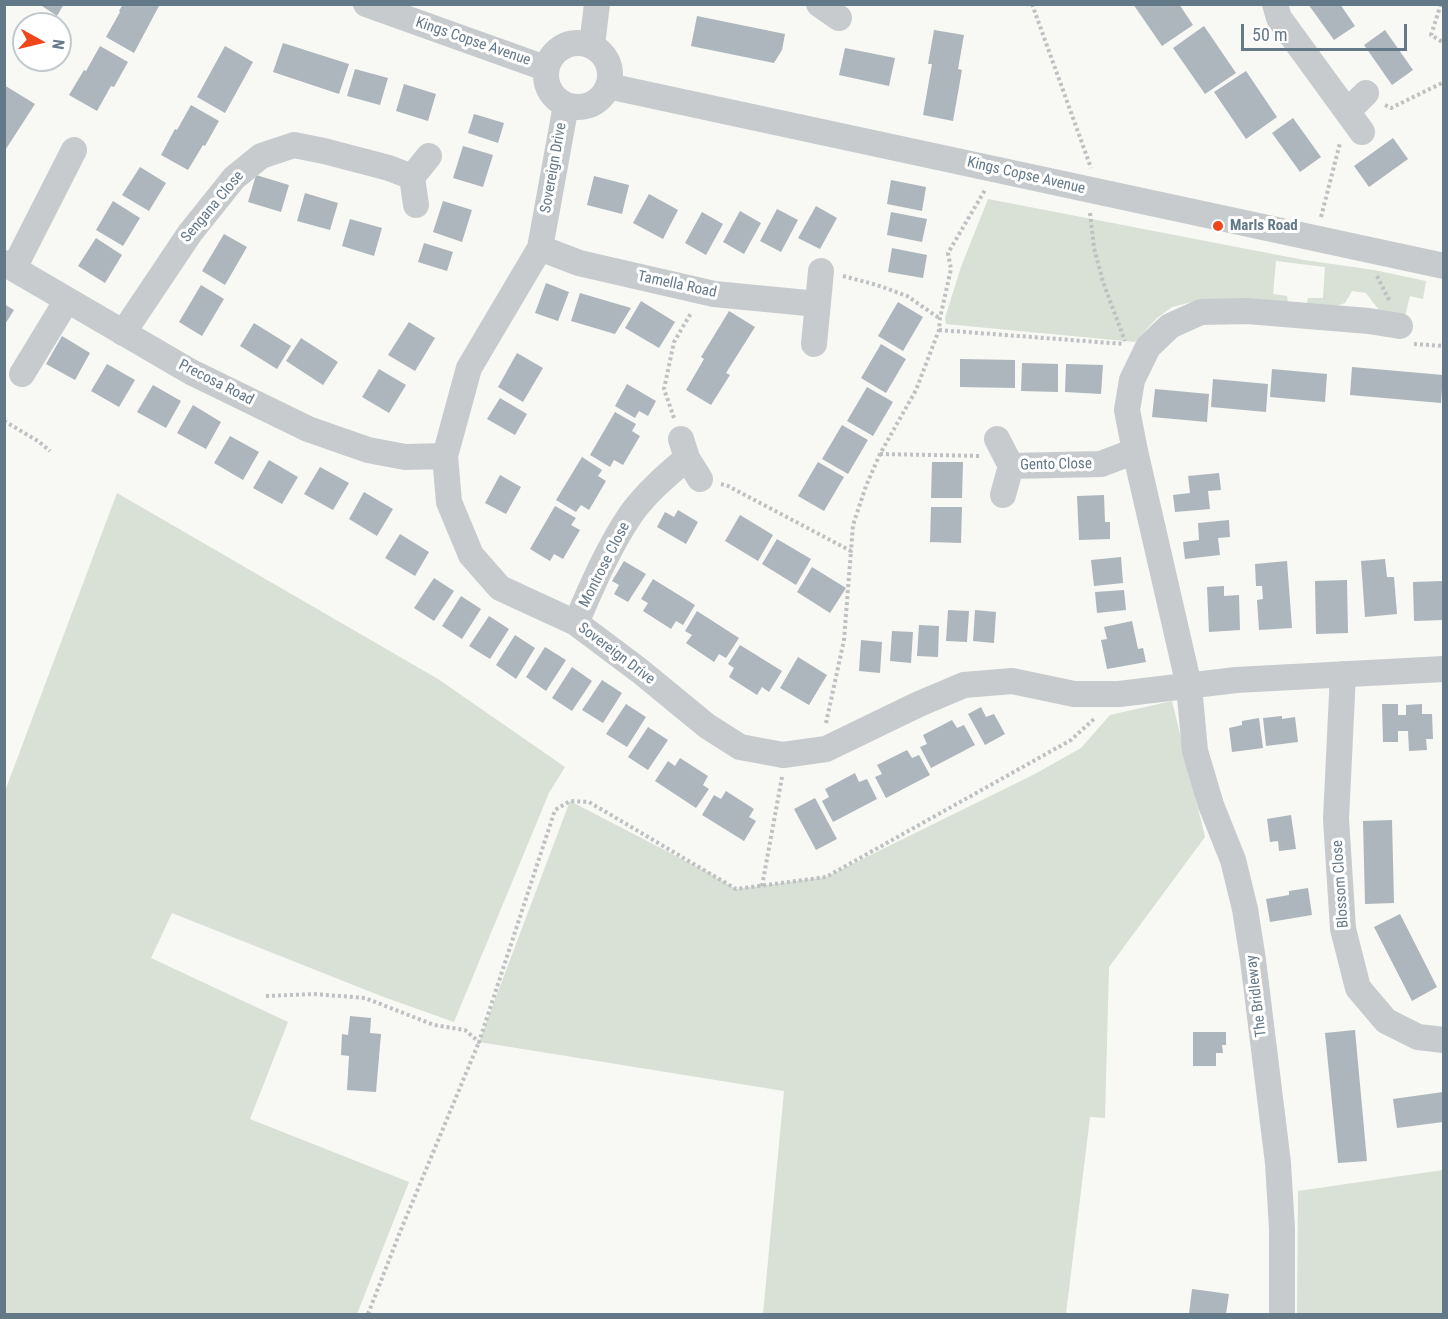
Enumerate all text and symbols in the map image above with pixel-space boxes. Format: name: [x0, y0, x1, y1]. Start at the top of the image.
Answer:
north arrow: [12, 12, 72, 72]
scale bar: [1244, 12, 1410, 50]
street label: Kings Copse Avenue: [413, 14, 533, 70]
text: 50 m: [1252, 24, 1287, 45]
text: N: [48, 38, 68, 50]
street label: Sovereign Drive: [537, 121, 571, 215]
street label: Kings Copse Avenue: [965, 154, 1087, 198]
street label: Sengana Close: [178, 168, 248, 246]
place label: Marls Road: [1230, 217, 1298, 235]
marker: Marls Road: [1211, 219, 1225, 233]
street label: Tamella Road: [636, 268, 718, 302]
street label: Precosa Road: [175, 356, 257, 410]
street label: Gento Close: [1020, 455, 1092, 475]
street label: Montrose Close: [576, 519, 634, 611]
street label: Sovereign Drive: [574, 619, 658, 689]
street label: Blossom Close: [1329, 839, 1353, 929]
street label: The Bridleway: [1243, 954, 1271, 1038]

